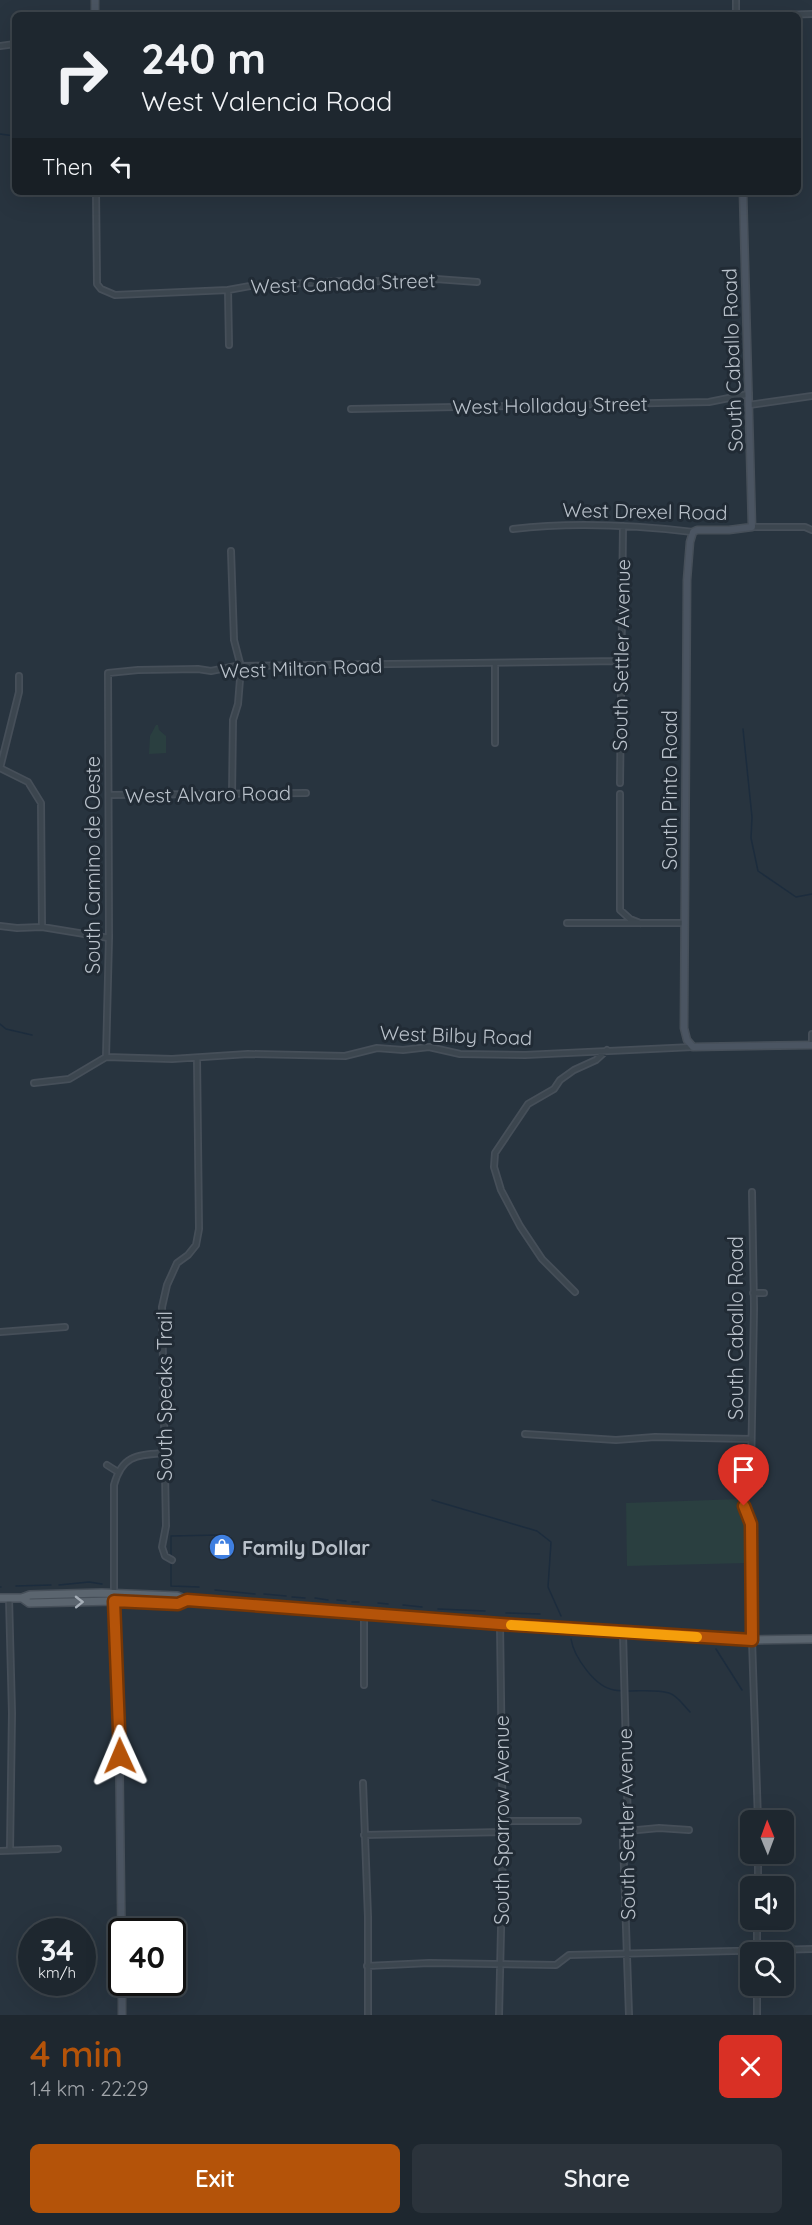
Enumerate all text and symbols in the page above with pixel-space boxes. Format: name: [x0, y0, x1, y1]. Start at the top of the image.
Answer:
text: 240 m: [141, 32, 266, 85]
icon: right: [42, 36, 120, 114]
text: West Valencia Road: [141, 84, 392, 118]
icon: left: [105, 150, 138, 183]
text: Then: [42, 153, 93, 181]
street label: West Canada Street: [250, 267, 436, 299]
street label: South Caballo Road: [716, 268, 748, 452]
street label: West Holladay Street: [452, 391, 648, 419]
street label: West Drexel Road: [562, 497, 728, 525]
street label: South Settler Avenue: [607, 559, 635, 751]
street label: West Milton Road: [219, 653, 383, 683]
street label: South Pinto Road: [657, 710, 682, 870]
street label: South Camino de Oeste: [80, 756, 105, 974]
street label: West Alvaro Road: [125, 780, 291, 808]
street label: West Bilby Road: [379, 1020, 533, 1050]
street label: South Caballo Road: [723, 1236, 748, 1420]
street label: South Speaks Trail: [152, 1311, 177, 1481]
pin: [718, 1444, 769, 1506]
icon: arrive: [727, 1453, 760, 1486]
shop icon: Family Dollar: [207, 1532, 237, 1562]
place label: Family Dollar: [242, 1535, 370, 1560]
one-way arrow: [75, 1596, 84, 1608]
street label: South Sparrow Avenue: [489, 1715, 514, 1925]
position arrow: [88, 1724, 152, 1788]
street label: South Settler Avenue: [612, 1728, 640, 1920]
north arrow: [740, 1810, 794, 1864]
map controls: [740, 1810, 794, 1996]
button: sound: [740, 1876, 794, 1930]
speed limit sign: 40: [108, 1918, 186, 1996]
text: 34: [40, 1931, 74, 1969]
button: search: [740, 1942, 794, 1996]
text: km/h: [38, 1963, 76, 1982]
text: 4 min: [30, 2031, 123, 2076]
button: close: [719, 2035, 782, 2098]
text: 1.4 km · 22:29: [30, 2076, 148, 2101]
button: Exit: [30, 2144, 400, 2213]
button: Share: [412, 2144, 782, 2213]

